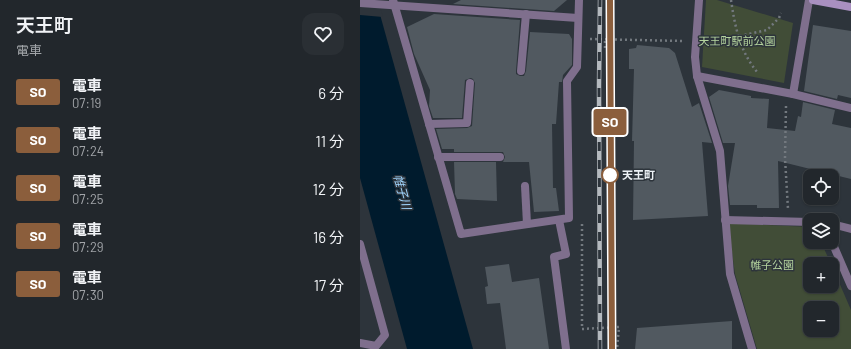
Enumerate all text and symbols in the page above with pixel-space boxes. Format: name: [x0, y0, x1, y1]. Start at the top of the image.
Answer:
text: 天王町: [16, 13, 73, 36]
button: heart: [302, 13, 344, 55]
park label: 天王町駅前公園: [699, 34, 776, 47]
text: 電車: [16, 42, 42, 58]
text: 電車: [72, 76, 102, 94]
text: SO: [29, 83, 47, 100]
text: 6 分: [318, 84, 344, 102]
text: 07:19: [72, 95, 101, 111]
line badge: SO: [592, 109, 628, 135]
text: SO: [601, 113, 619, 130]
text: 電車: [72, 124, 102, 142]
text: SO: [29, 131, 47, 148]
text: 11 分: [315, 132, 344, 150]
text: 07:24: [72, 143, 104, 159]
marker: 天王町: [601, 166, 619, 184]
place label: 天王町: [622, 168, 655, 181]
map controls: [803, 169, 839, 337]
button: locate: [803, 169, 839, 205]
text: 電車: [72, 172, 102, 190]
water label: 帷子川: [392, 173, 415, 213]
text: SO: [29, 179, 47, 196]
text: 12 分: [313, 180, 344, 198]
text: 07:25: [72, 191, 104, 207]
button: layers: [803, 213, 839, 249]
text: 電車: [72, 220, 102, 238]
text: SO: [29, 227, 47, 244]
text: 16 分: [313, 228, 344, 246]
text: 07:29: [72, 239, 104, 255]
button: +: [803, 257, 839, 293]
park label: 帷子公園: [750, 258, 794, 271]
text: 電車: [72, 268, 102, 286]
text: SO: [29, 275, 47, 292]
text: 17 分: [314, 276, 344, 294]
text: 07:30: [72, 287, 104, 303]
button: −: [803, 301, 839, 337]

